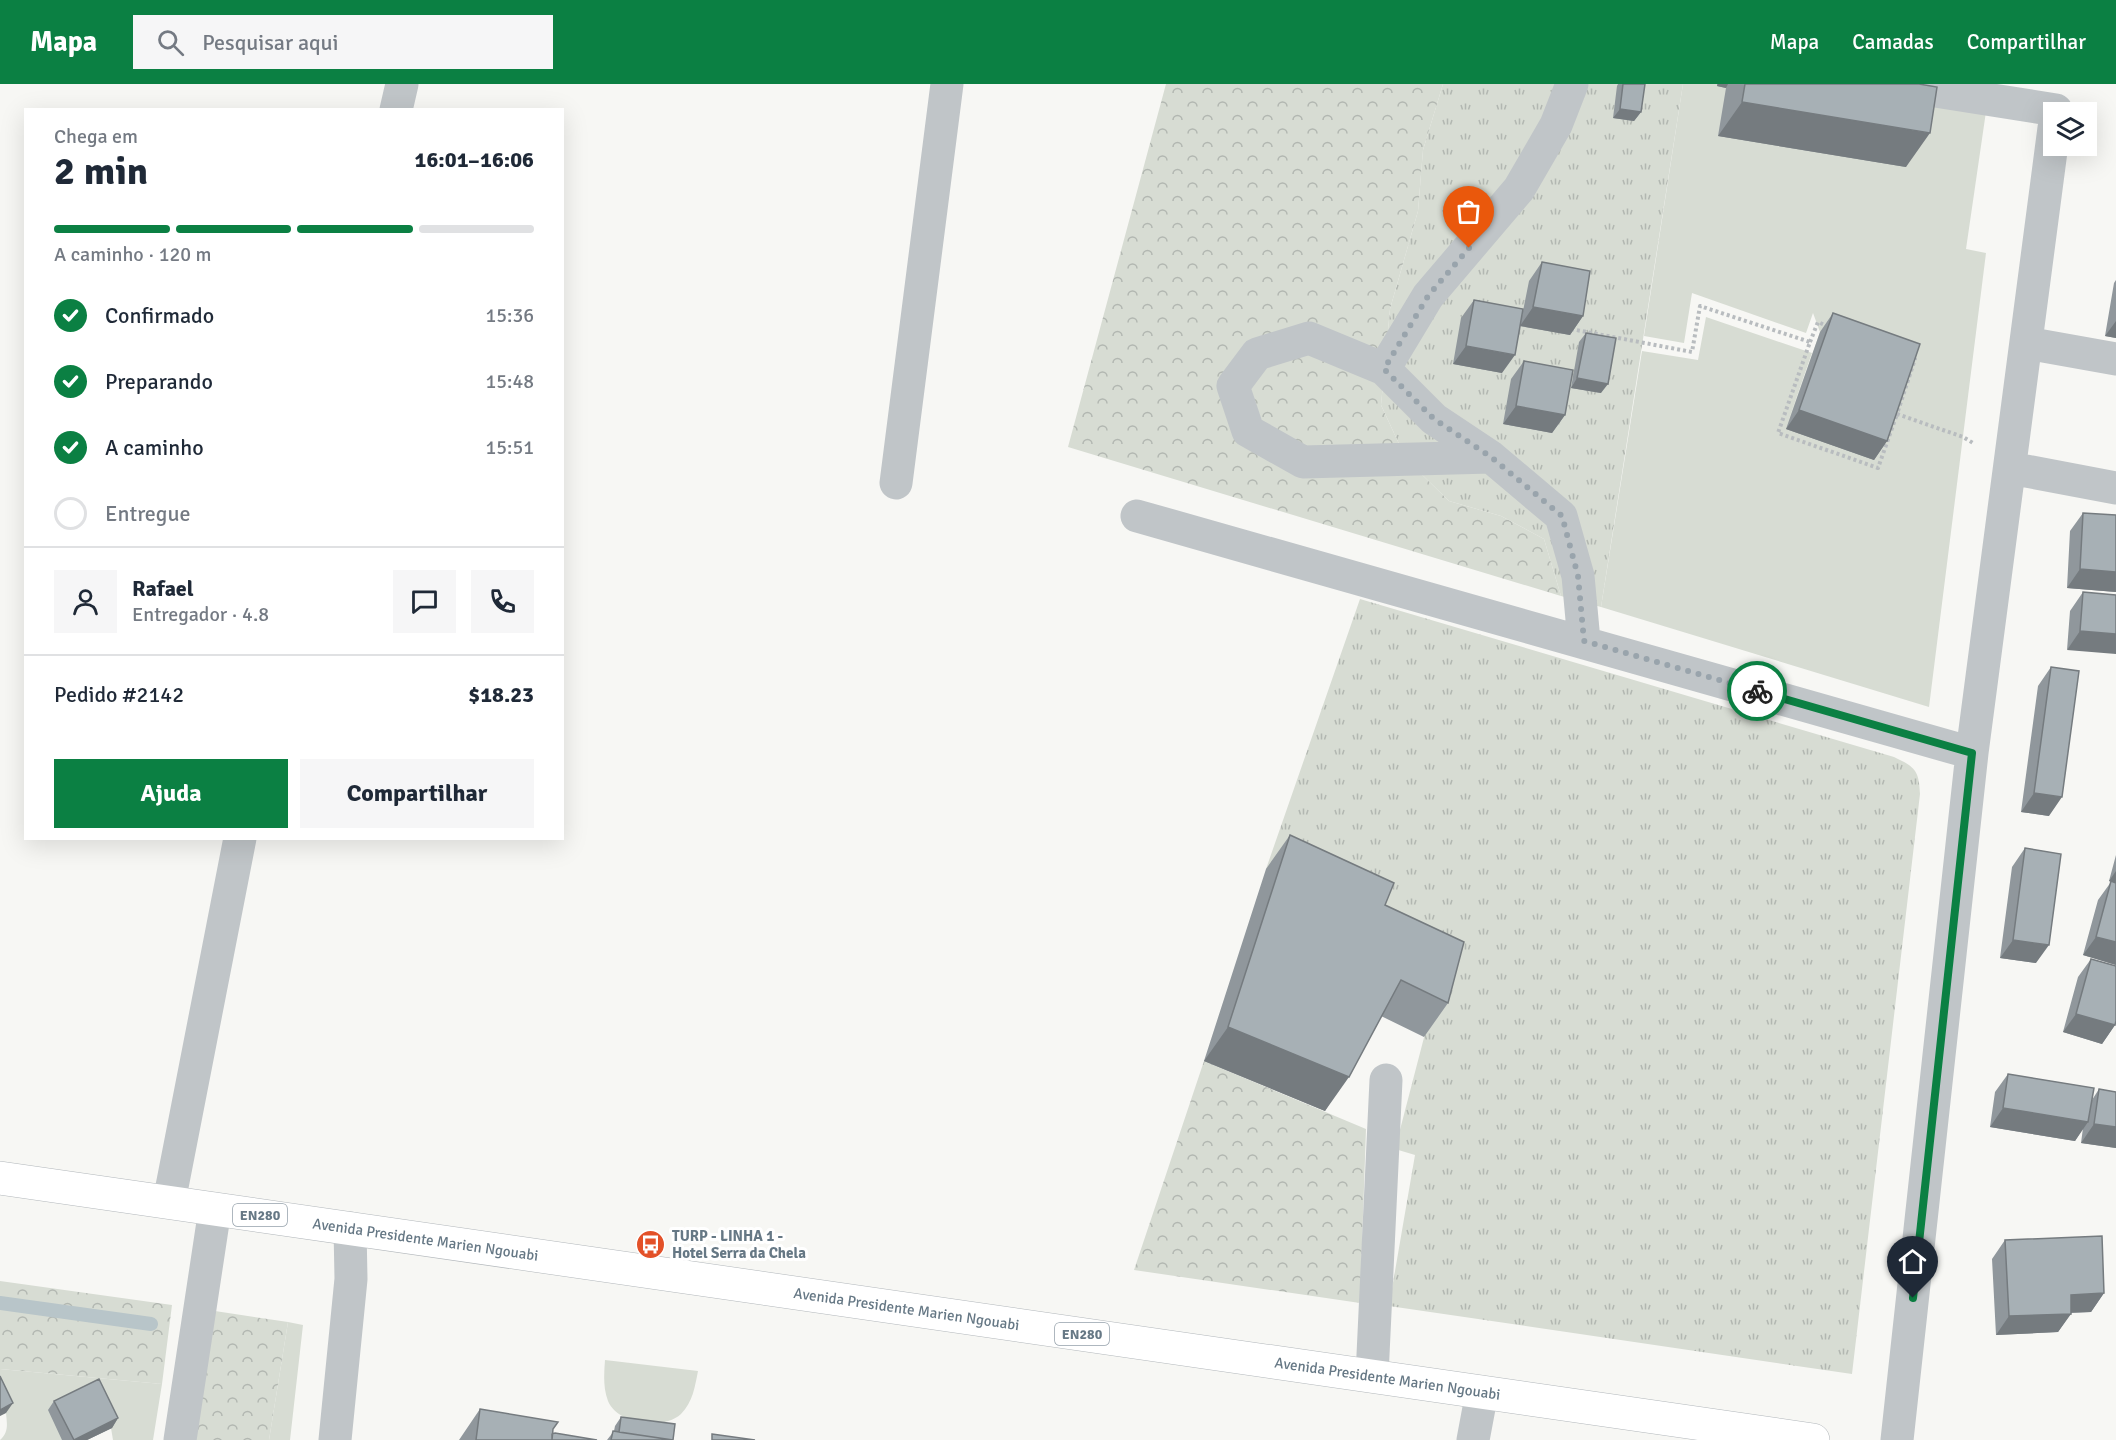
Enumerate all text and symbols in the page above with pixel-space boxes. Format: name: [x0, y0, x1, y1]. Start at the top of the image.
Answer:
search box: [133, 15, 553, 69]
text: Mapa: [30, 25, 97, 59]
icon: search: [154, 26, 187, 59]
text: Pesquisar aqui: [202, 29, 339, 56]
text: Mapa: [1770, 29, 1819, 55]
text: Camadas: [1852, 29, 1934, 55]
text: Compartilhar: [1967, 29, 2086, 55]
map controls: [2043, 102, 2097, 156]
button: layers: [2043, 102, 2097, 156]
text: Chega em: [54, 124, 138, 149]
text: 16:01–16:06: [415, 146, 534, 173]
text: 2 min: [54, 147, 148, 195]
pin: [1443, 186, 1494, 248]
icon: bag: [1452, 195, 1485, 228]
text: A caminho · 120 m: [54, 242, 211, 267]
icon: check: [54, 299, 87, 332]
text: Confirmado: [105, 302, 214, 329]
text: 15:36: [485, 303, 534, 328]
icon: check: [54, 365, 87, 398]
text: Preparando: [105, 368, 213, 395]
text: 15:48: [485, 369, 534, 394]
icon: check: [54, 431, 87, 464]
text: A caminho: [105, 434, 204, 461]
text: 15:51: [485, 435, 534, 460]
text: Entregue: [105, 500, 190, 527]
button: person: [54, 570, 117, 633]
button: chat: [393, 570, 456, 633]
button: phone: [471, 570, 534, 633]
text: Rafael: [132, 575, 194, 602]
text: Entregador · 4.8: [132, 602, 269, 627]
courier: [1727, 661, 1787, 721]
icon: bike: [1741, 675, 1774, 708]
text: Pedido #2142: [54, 681, 184, 708]
text: $18.23: [468, 681, 534, 708]
button: Ajuda: [54, 759, 288, 828]
button: Compartilhar: [300, 759, 534, 828]
road number: EN280: [233, 1204, 287, 1226]
street label: Avenida Presidente Marien Ngouabi: [312, 1214, 540, 1265]
place label: TURP - LINHA 1 - Hotel Serra da Chela: [672, 1227, 806, 1262]
bus stop icon: TURP - LINHA 1 - Hotel Serra da Chela: [635, 1229, 667, 1261]
pin: [1887, 1236, 1938, 1298]
icon: home: [1896, 1245, 1929, 1278]
street label: Avenida Presidente Marien Ngouabi: [793, 1284, 1021, 1334]
road number: EN280: [1055, 1323, 1109, 1345]
street label: Avenida Presidente Marien Ngouabi: [1274, 1353, 1502, 1404]

